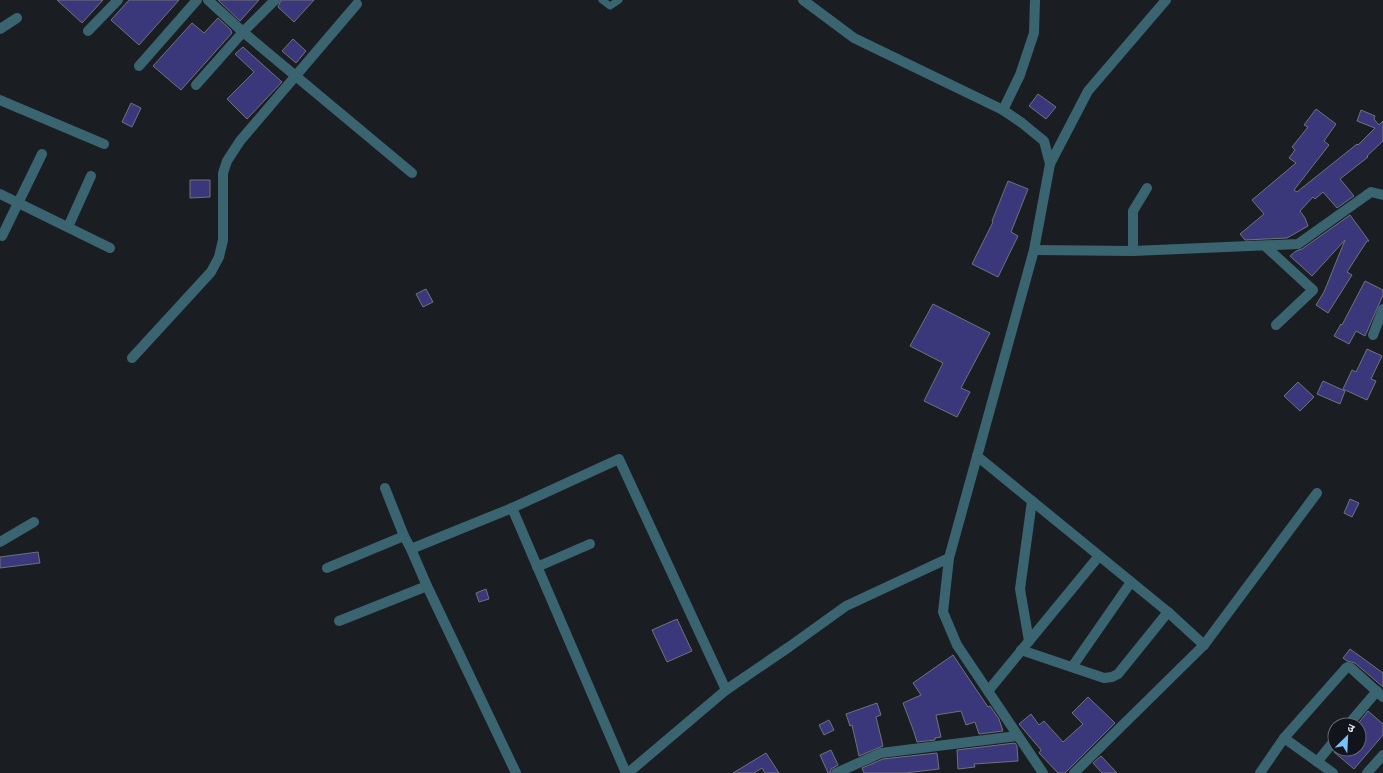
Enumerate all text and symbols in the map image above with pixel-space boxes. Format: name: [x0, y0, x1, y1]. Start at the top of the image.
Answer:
north arrow: [1327, 717, 1367, 757]
text: उ: [1345, 721, 1357, 736]

